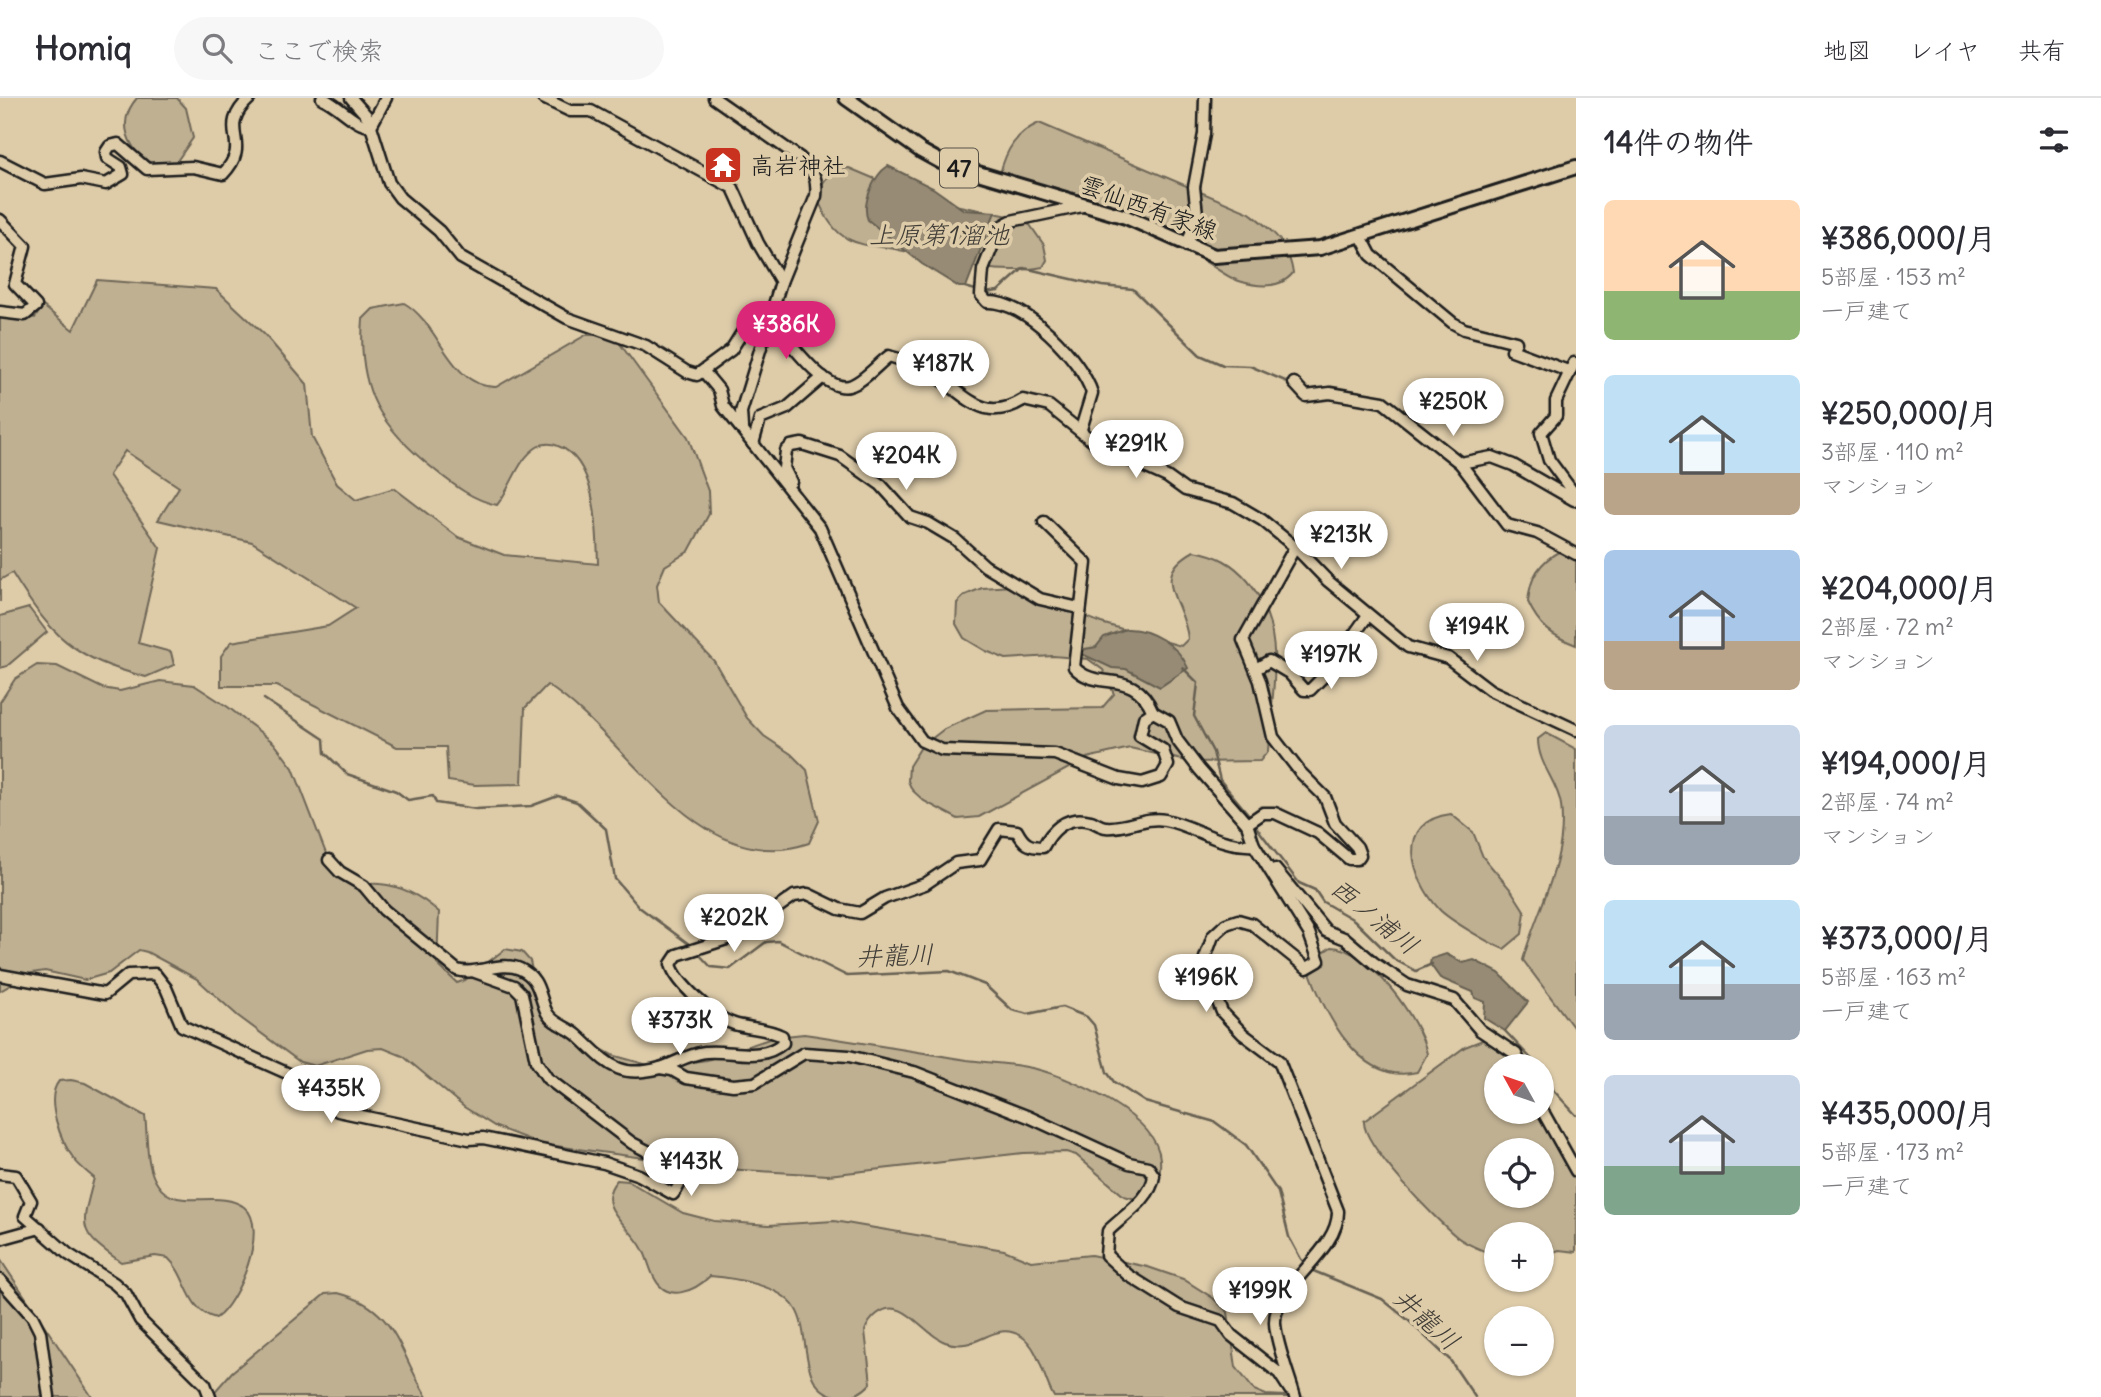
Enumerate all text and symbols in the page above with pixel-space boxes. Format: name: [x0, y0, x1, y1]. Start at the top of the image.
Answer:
search box: [174, 17, 664, 80]
text: Homiq: [35, 27, 132, 69]
icon: search: [198, 29, 236, 67]
text: ここで検索: [254, 34, 384, 67]
text: 地図: [1823, 35, 1871, 65]
text: レイヤ: [1909, 35, 1980, 65]
text: 共有: [2018, 35, 2066, 65]
icon: filters: [2035, 121, 2073, 159]
text: 14件の物件: [1604, 123, 1753, 161]
temple icon: 高岩神社: [702, 144, 744, 186]
road number: 47: [940, 148, 978, 188]
place label: 高岩神社: [750, 150, 846, 180]
street label: 雲仙西有家線: [1076, 168, 1222, 246]
water label: 上原第1溜池: [869, 218, 1010, 251]
text: ¥386,000/月: [1821, 219, 1996, 257]
icon: home: [1660, 228, 1744, 312]
text: 5部屋 · 153 m²: [1821, 262, 1966, 291]
text: 一戸建て: [1821, 296, 1913, 325]
pin: ¥386K: [737, 302, 835, 361]
text: ¥386K: [752, 309, 820, 338]
pin: ¥187K: [894, 341, 992, 400]
text: ¥187K: [912, 348, 974, 377]
pin: ¥250K: [1404, 378, 1502, 438]
text: ¥250K: [1419, 386, 1487, 415]
text: ¥250,000/月: [1821, 394, 1998, 432]
icon: home: [1660, 403, 1744, 487]
pin: ¥291K: [1087, 420, 1185, 480]
text: ¥291K: [1105, 428, 1167, 457]
pin: ¥204K: [857, 432, 955, 492]
text: 3部屋 · 110 m²: [1821, 437, 1964, 466]
text: ¥204K: [872, 440, 940, 469]
text: マンション: [1821, 471, 1935, 500]
pin: ¥213K: [1292, 512, 1390, 571]
text: ¥213K: [1310, 519, 1372, 548]
text: ¥204,000/月: [1821, 569, 1998, 607]
icon: home: [1660, 578, 1744, 662]
pin: ¥194K: [1428, 603, 1526, 663]
text: ¥194K: [1445, 611, 1509, 640]
text: 2部屋 · 72 m²: [1821, 612, 1954, 641]
pin: ¥197K: [1282, 632, 1380, 691]
text: ¥197K: [1300, 639, 1362, 668]
text: マンション: [1821, 646, 1935, 675]
text: ¥194,000/月: [1821, 744, 1991, 782]
icon: home: [1660, 753, 1744, 837]
text: 2部屋 · 74 m²: [1821, 787, 1954, 816]
text: マンション: [1821, 821, 1935, 850]
water label: 西ノ浦川: [1324, 870, 1426, 962]
pin: ¥202K: [685, 894, 783, 954]
text: ¥202K: [700, 902, 768, 931]
text: ¥373,000/月: [1821, 919, 1993, 957]
icon: home: [1660, 928, 1744, 1012]
water label: 井龍川: [855, 937, 935, 973]
pin: ¥196K: [1157, 954, 1255, 1014]
text: ¥196K: [1174, 962, 1238, 991]
text: 5部屋 · 163 m²: [1821, 962, 1966, 991]
text: 一戸建て: [1821, 996, 1913, 1025]
pin: ¥373K: [631, 998, 729, 1057]
text: ¥373K: [647, 1005, 713, 1034]
north arrow: [1484, 1054, 1554, 1124]
map controls: [1484, 1054, 1554, 1376]
pin: ¥435K: [282, 1066, 380, 1125]
text: ¥435K: [297, 1073, 365, 1102]
text: ¥435,000/月: [1821, 1094, 1996, 1132]
icon: home: [1660, 1103, 1744, 1187]
text: 5部屋 · 173 m²: [1821, 1137, 1964, 1166]
pin: ¥143K: [642, 1138, 740, 1198]
button: locate: [1484, 1138, 1554, 1208]
text: ¥143K: [659, 1146, 723, 1175]
text: 一戸建て: [1821, 1171, 1913, 1200]
button: +: [1484, 1222, 1554, 1292]
pin: ¥199K: [1211, 1268, 1309, 1327]
text: ¥199K: [1228, 1275, 1292, 1304]
water label: 井龍川: [1387, 1281, 1467, 1357]
button: −: [1484, 1306, 1554, 1376]

